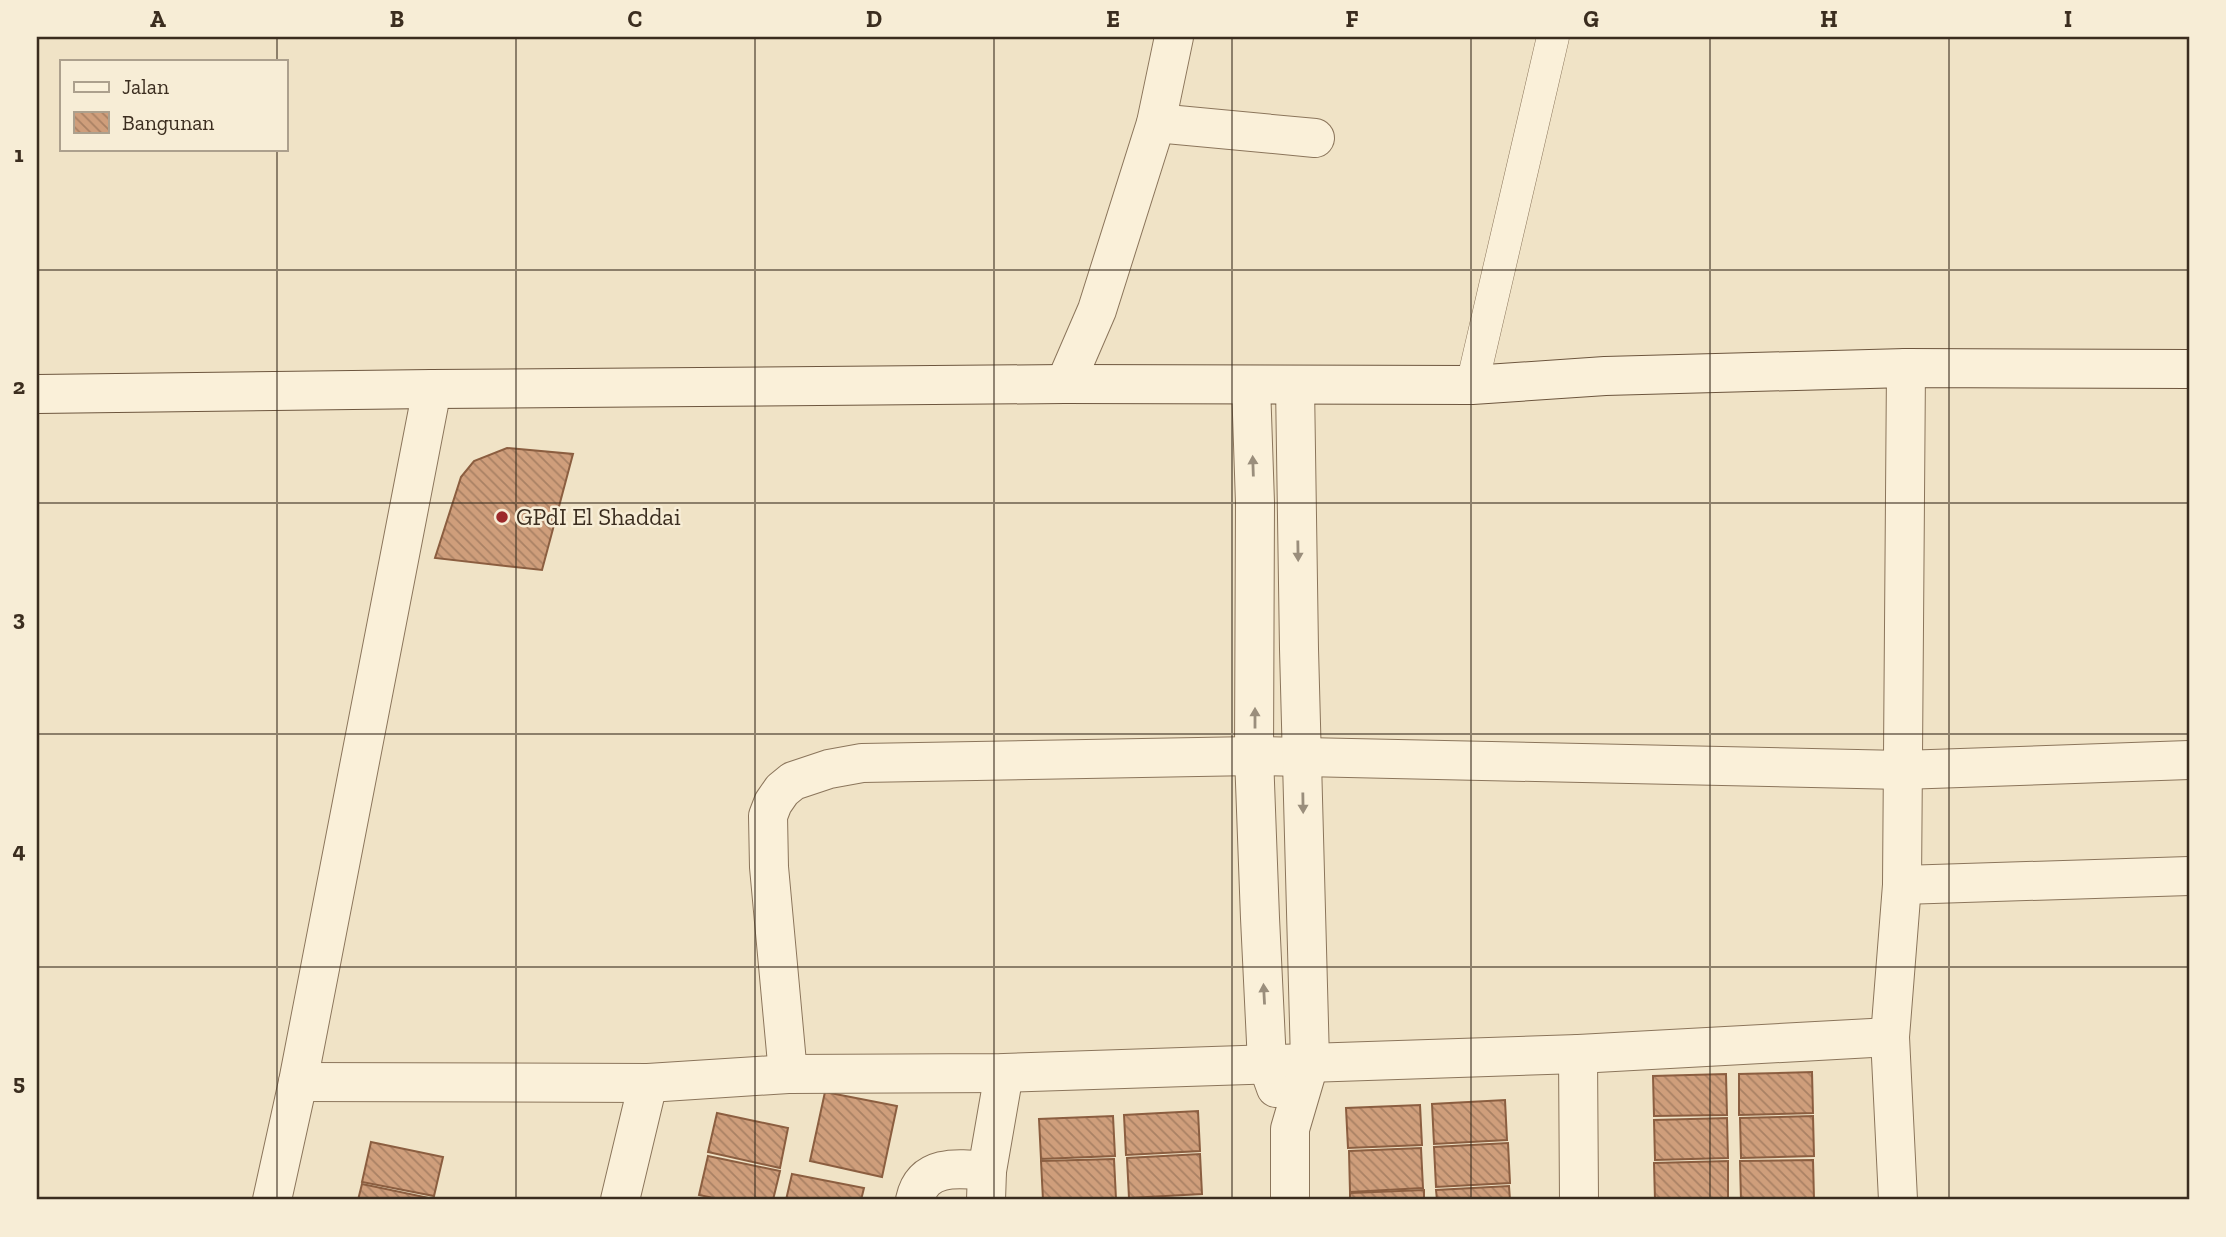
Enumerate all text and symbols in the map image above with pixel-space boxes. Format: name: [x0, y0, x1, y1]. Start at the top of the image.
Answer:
text: A: [150, 5, 166, 33]
text: B: [390, 5, 404, 33]
text: C: [628, 5, 642, 33]
text: D: [866, 5, 882, 33]
text: E: [1106, 5, 1120, 33]
text: F: [1345, 5, 1359, 33]
text: G: [1583, 5, 1599, 33]
text: H: [1820, 5, 1838, 33]
text: I: [2064, 5, 2072, 33]
legend: [60, 60, 287, 150]
text: Jalan: [122, 74, 169, 99]
text: Bangunan: [122, 110, 214, 135]
text: 1: [14, 140, 24, 168]
text: 2: [13, 372, 25, 400]
one-way arrow: [1248, 455, 1259, 477]
place label: GPdI El Shaddai: [516, 502, 681, 531]
marker: GPdI El Shaddai: [494, 509, 510, 525]
one-way arrow: [1292, 541, 1304, 563]
text: 3: [13, 604, 25, 632]
one-way arrow: [1249, 707, 1261, 729]
one-way arrow: [1297, 793, 1308, 815]
text: 4: [12, 836, 26, 864]
one-way arrow: [1258, 983, 1269, 1005]
text: 5: [13, 1068, 25, 1096]

